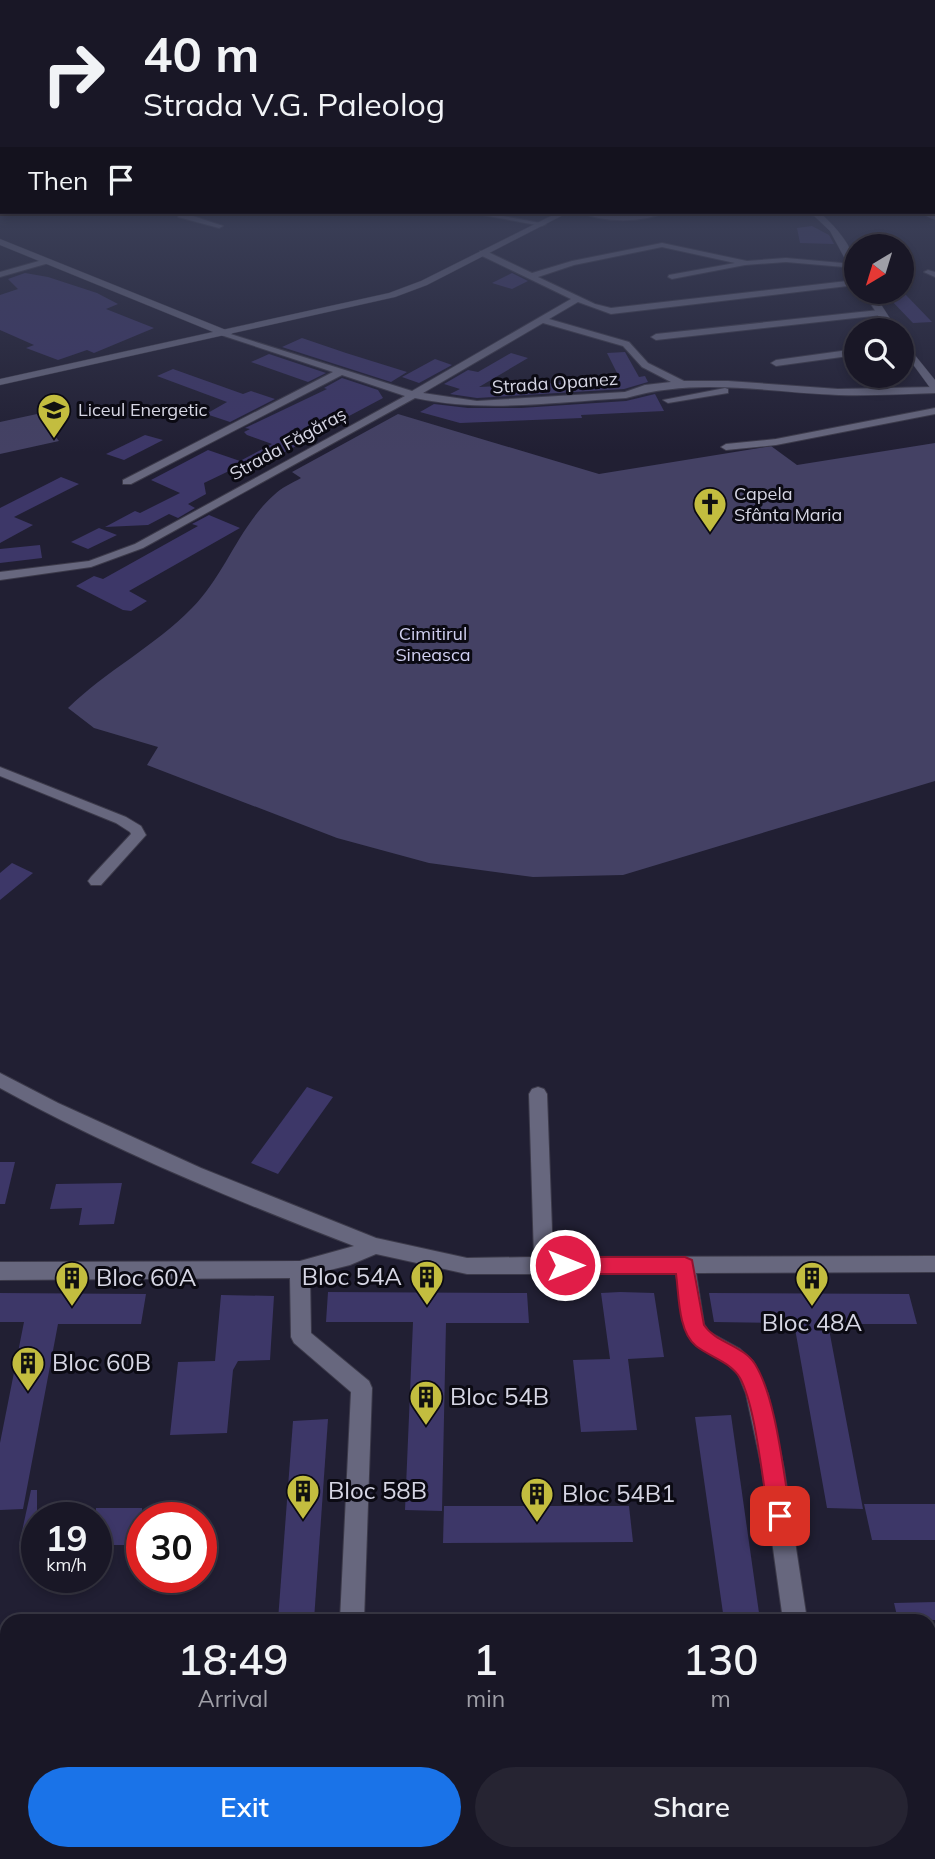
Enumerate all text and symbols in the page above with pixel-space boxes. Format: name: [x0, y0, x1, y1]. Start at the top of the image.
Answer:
text: 40 m: [143, 23, 259, 84]
icon: right: [28, 28, 119, 119]
text: Strada V.G. Paleolog: [143, 84, 445, 124]
icon: arrive: [102, 161, 140, 199]
text: Then: [28, 164, 88, 197]
north arrow: [844, 234, 914, 304]
map controls: [844, 234, 914, 388]
button: search: [844, 318, 914, 388]
street label: Strada Opanez: [491, 367, 619, 398]
school or university icon: Liceul Energetic: [35, 391, 73, 440]
place label: Liceul Energetic: [78, 398, 208, 421]
street label: Strada Făgăraș: [225, 402, 350, 485]
place label: Capela Sfânta Maria: [734, 482, 842, 526]
church icon: Capela Sfânta Maria: [691, 485, 729, 534]
park label: Cimitirul Sineasca: [395, 622, 471, 666]
position arrow: [528, 1228, 602, 1302]
building icon: Bloc 54A: [408, 1258, 446, 1307]
building icon: Bloc 60A: [53, 1259, 91, 1308]
building icon: Bloc 48A: [793, 1259, 831, 1308]
place label: Bloc 54A: [302, 1261, 402, 1291]
place label: Bloc 60A: [96, 1262, 197, 1292]
place label: Bloc 48A: [762, 1307, 863, 1337]
building icon: Bloc 60B: [9, 1344, 47, 1393]
place label: Bloc 60B: [52, 1347, 151, 1377]
building icon: Bloc 54B: [407, 1378, 445, 1427]
place label: Bloc 54B: [450, 1381, 549, 1411]
building icon: Bloc 58B: [284, 1472, 322, 1521]
place label: Bloc 58B: [328, 1475, 427, 1505]
building icon: Bloc 54B1: [518, 1475, 556, 1524]
place label: Bloc 54B1: [562, 1478, 675, 1508]
pin: [750, 1486, 810, 1546]
icon: arrive: [761, 1497, 799, 1535]
speed limit sign: 30: [126, 1502, 217, 1593]
text: 19: [45, 1516, 88, 1560]
text: km/h: [46, 1553, 87, 1576]
text: 18:49: [178, 1633, 288, 1686]
text: 1: [473, 1633, 498, 1686]
text: 130: [683, 1633, 758, 1686]
text: Arrival: [198, 1684, 268, 1713]
text: min: [466, 1684, 505, 1713]
text: m: [710, 1684, 731, 1713]
button: Exit: [28, 1767, 461, 1847]
button: Share: [475, 1767, 908, 1847]

